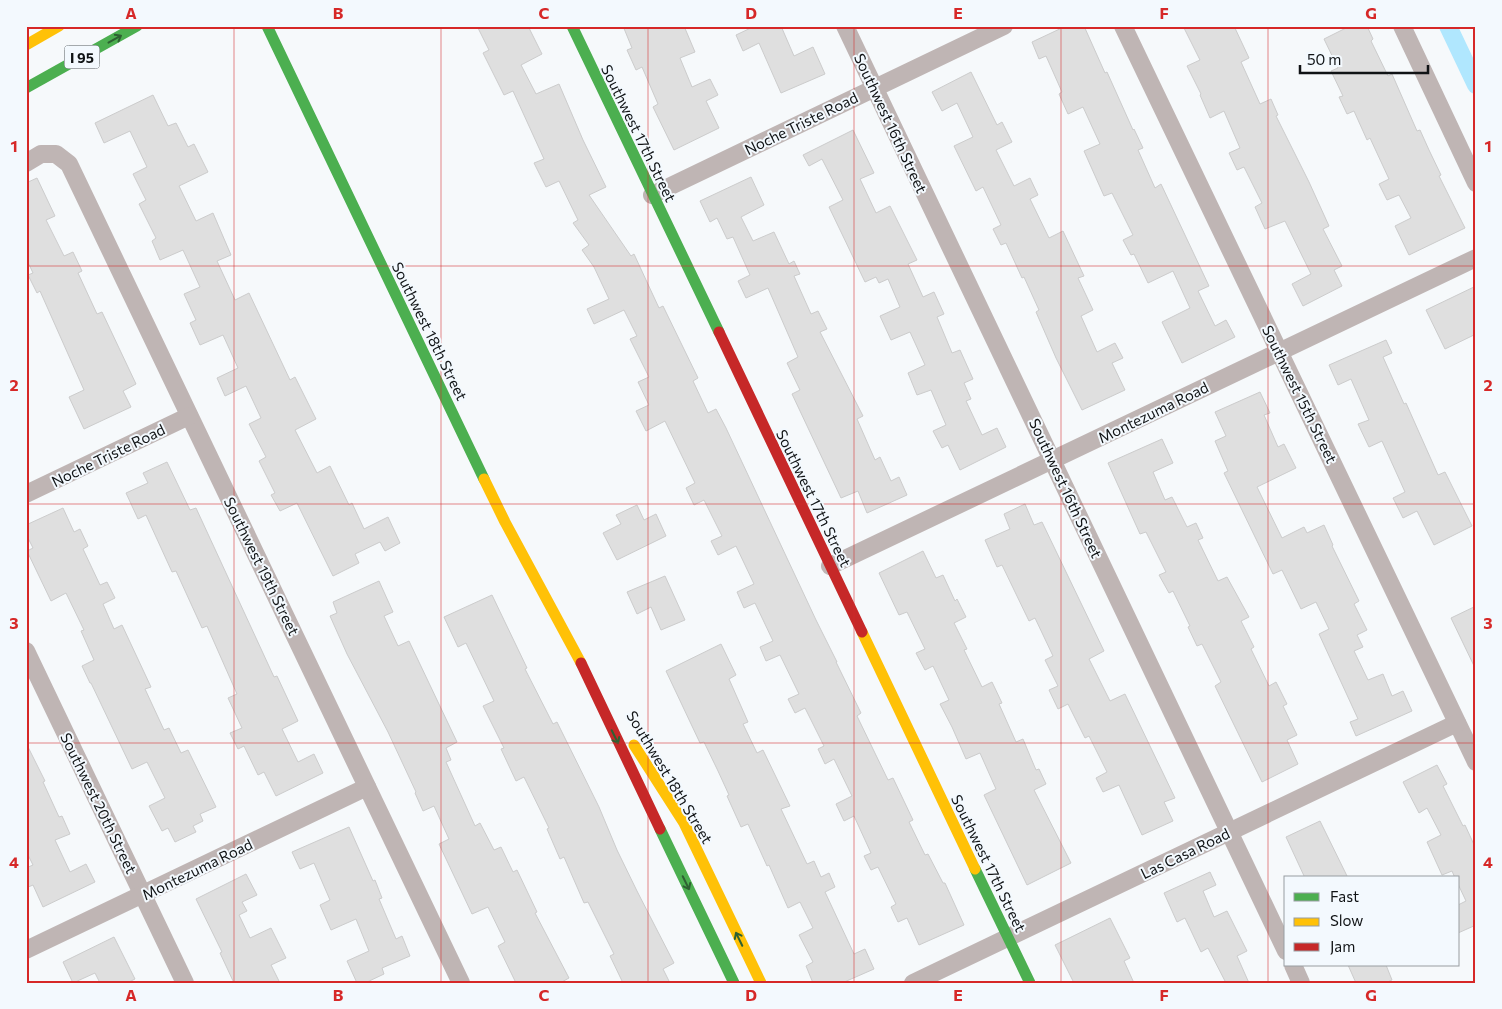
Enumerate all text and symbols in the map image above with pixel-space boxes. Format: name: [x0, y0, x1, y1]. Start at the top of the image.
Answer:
text: A: [125, 3, 137, 22]
text: B: [333, 3, 344, 22]
text: C: [539, 3, 550, 22]
text: D: [745, 3, 757, 22]
text: E: [953, 3, 963, 22]
text: F: [1159, 3, 1169, 22]
text: G: [1365, 3, 1377, 22]
one-way arrow: [107, 34, 122, 44]
scale bar: [1300, 42, 1427, 74]
road number: I 95: [64, 46, 100, 68]
street label: Southwest 16th Street: [851, 50, 931, 196]
text: 50 m: [1307, 50, 1341, 68]
street label: Southwest 17th Street: [598, 61, 680, 205]
street label: Noche Triste Road: [741, 88, 861, 158]
text: 1: [10, 136, 18, 155]
text: 1: [1484, 136, 1492, 155]
street label: Southwest 18th Street: [389, 259, 471, 403]
street label: Southwest 15th Street: [1259, 322, 1341, 466]
text: 2: [9, 375, 19, 394]
text: 2: [1483, 375, 1493, 394]
street label: Montezuma Road: [1095, 377, 1211, 447]
street label: Southwest 16th Street: [1026, 415, 1106, 561]
street label: Noche Triste Road: [48, 420, 168, 490]
street label: Southwest 17th Street: [773, 426, 855, 570]
street label: Southwest 19th Street: [221, 494, 303, 638]
text: 3: [9, 613, 19, 632]
text: 3: [1483, 613, 1493, 632]
street label: Southwest 18th Street: [623, 707, 717, 847]
one-way arrow: [610, 729, 620, 744]
street label: Southwest 20th Street: [57, 730, 141, 876]
street label: Southwest 17th Street: [948, 791, 1030, 935]
street label: Las Casa Road: [1138, 824, 1232, 882]
street label: Montezuma Road: [139, 834, 255, 904]
text: 4: [9, 852, 19, 871]
text: 4: [1483, 852, 1493, 871]
one-way arrow: [681, 875, 691, 890]
legend: [1284, 876, 1460, 966]
text: Fast: [1330, 887, 1359, 905]
text: Slow: [1330, 911, 1363, 929]
one-way arrow: [734, 932, 744, 947]
text: Jam: [1330, 937, 1355, 955]
text: A: [125, 985, 137, 1004]
text: B: [333, 985, 344, 1004]
text: C: [539, 985, 550, 1004]
text: D: [745, 985, 757, 1004]
text: E: [953, 985, 963, 1004]
text: F: [1159, 985, 1169, 1004]
text: G: [1365, 985, 1377, 1004]

